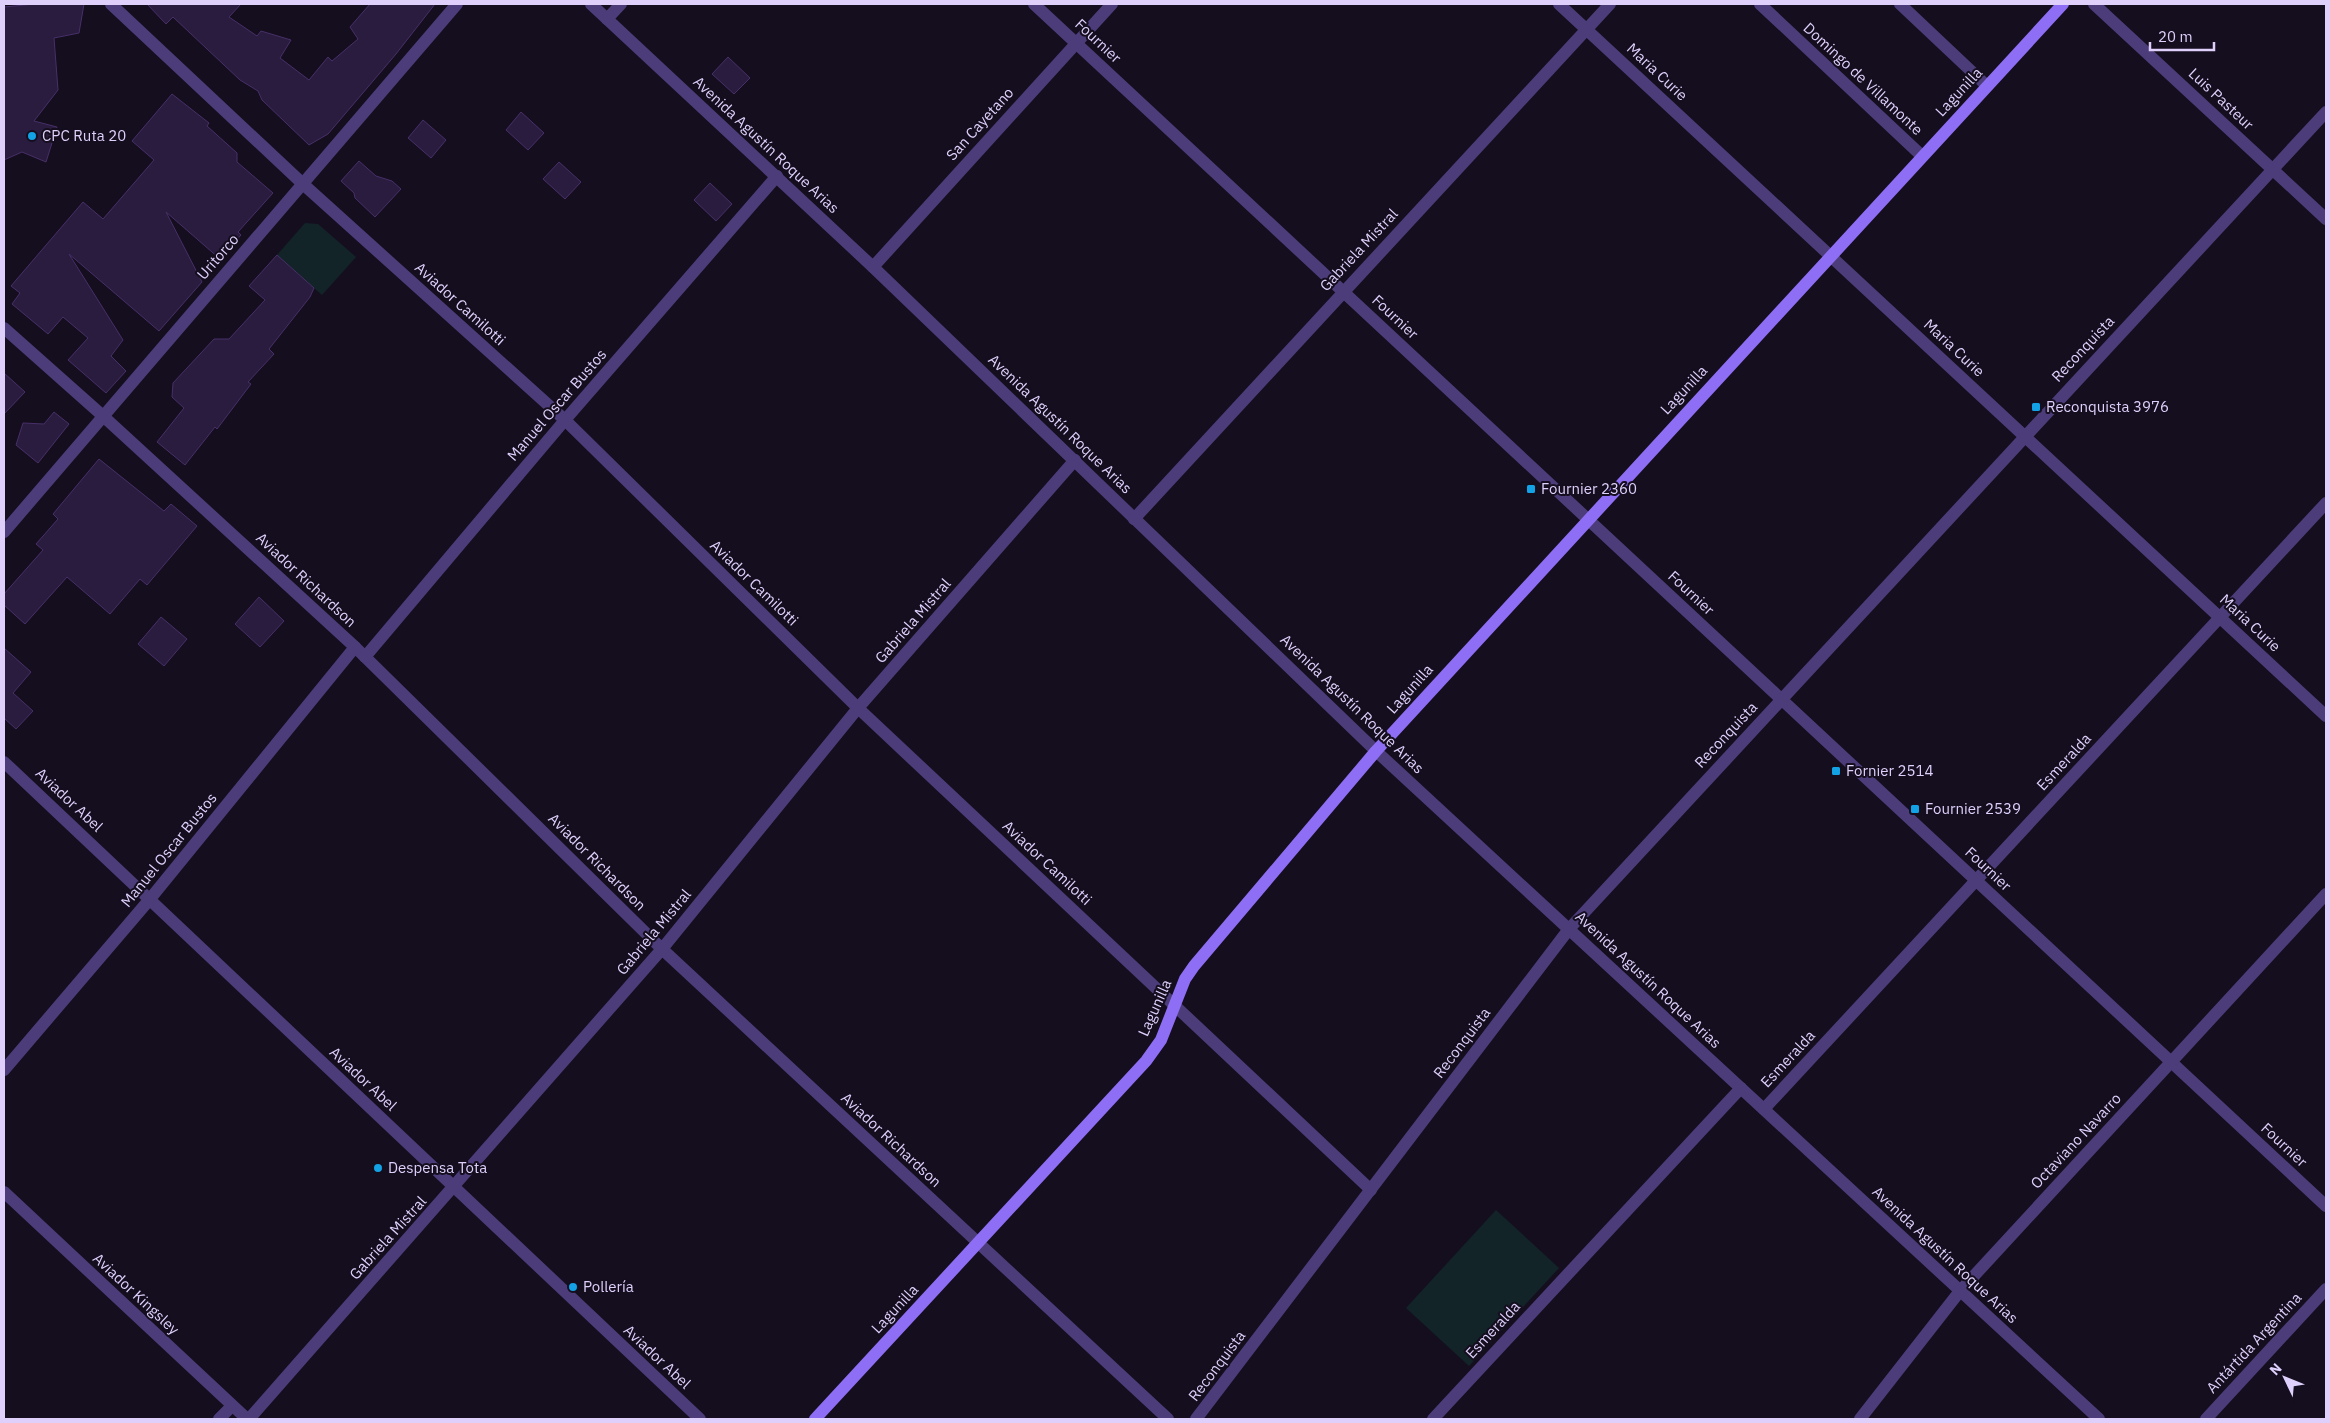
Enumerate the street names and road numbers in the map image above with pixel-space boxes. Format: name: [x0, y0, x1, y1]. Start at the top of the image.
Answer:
street label: Fournier: [1071, 14, 1126, 67]
street label: Domingo de Villamonte: [1800, 18, 1927, 139]
street label: Maria Curie: [1623, 39, 1692, 105]
street label: Lagunilla: [1931, 63, 1986, 120]
street label: Luis Pasteur: [2185, 64, 2258, 134]
street label: Avenida Agustín Roque Arias: [689, 72, 843, 217]
street label: San Cayetano: [942, 83, 1017, 164]
street label: Gabriela Mistral: [1315, 204, 1402, 295]
street label: Uritorco: [193, 230, 243, 283]
street label: Aviador Camilotti: [411, 258, 510, 349]
street label: Fournier: [1368, 290, 1423, 343]
street label: Reconquista: [2047, 312, 2118, 386]
street label: Maria Curie: [1920, 315, 1989, 381]
street label: Manuel Oscar Bustos: [503, 345, 610, 465]
street label: Avenida Agustín Roque Arias: [984, 350, 1136, 497]
street label: Lagunilla: [1656, 361, 1711, 418]
street label: Aviador Richardson: [252, 528, 360, 631]
street label: Aviador Camilotti: [706, 536, 802, 630]
street label: Fournier: [1664, 566, 1719, 619]
street label: Gabriela Mistral: [871, 574, 955, 667]
street label: Maria Curie: [2216, 590, 2285, 656]
street label: Avenida Agustín Roque Arias: [1276, 630, 1428, 777]
street label: Lagunilla: [1382, 660, 1437, 717]
street label: Reconquista: [1690, 698, 1761, 772]
street label: Esmeralda: [2032, 729, 2095, 794]
street label: Aviador Abel: [32, 764, 107, 836]
street label: Manuel Oscar Bustos: [117, 789, 221, 911]
street label: Aviador Richardson: [545, 809, 650, 914]
street label: Aviador Camilotti: [999, 816, 1096, 909]
street label: Fournier: [1961, 842, 2016, 895]
street label: Gabriela Mistral: [612, 885, 695, 978]
street label: Avenida Agustín Roque Arias: [1571, 907, 1725, 1052]
street label: Lagunilla: [1134, 976, 1175, 1039]
street label: Reconquista: [1429, 1004, 1494, 1082]
street label: Esmeralda: [1756, 1026, 1819, 1091]
street label: Aviador Abel: [326, 1043, 401, 1115]
street label: Aviador Richardson: [837, 1088, 945, 1191]
street label: Octaviano Navarro: [2026, 1089, 2125, 1192]
street label: Fournier: [2257, 1118, 2312, 1171]
street label: Avenida Agustín Roque Arias: [1868, 1182, 2022, 1327]
street label: Gabriela Mistral: [345, 1192, 430, 1283]
street label: Aviador Kingsley: [89, 1249, 184, 1339]
street label: Lagunilla: [867, 1280, 922, 1337]
street label: Antártida Argentina: [2202, 1288, 2305, 1397]
street label: Esmeralda: [1461, 1297, 1524, 1362]
street label: Aviador Abel: [620, 1321, 695, 1393]
street label: Reconquista: [1184, 1327, 1249, 1405]

